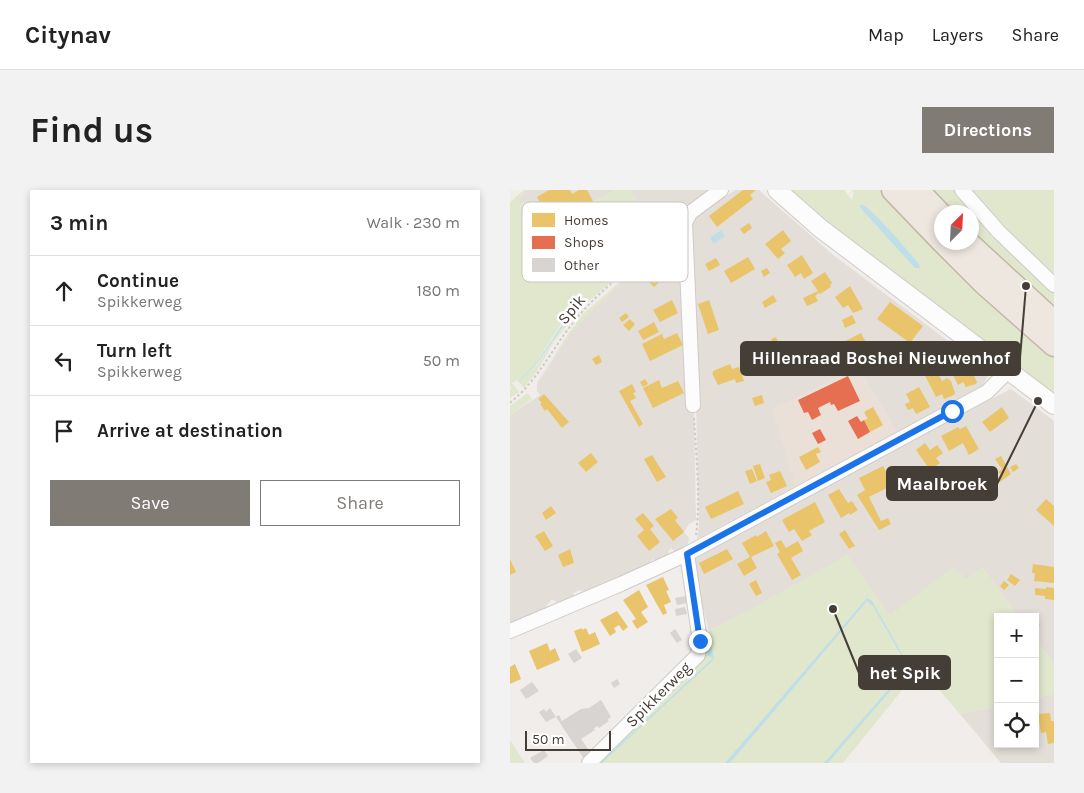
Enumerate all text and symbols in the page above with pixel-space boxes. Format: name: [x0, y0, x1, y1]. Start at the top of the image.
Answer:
text: Citynav: [25, 21, 111, 49]
text: Map: [868, 24, 904, 46]
text: Layers: [932, 24, 984, 46]
text: Share: [1012, 24, 1059, 46]
button: Directions: [922, 107, 1054, 153]
text: Find us: [30, 110, 153, 151]
legend: [522, 202, 688, 282]
north arrow: [934, 205, 979, 250]
text: 3 min: [50, 211, 108, 235]
text: Homes: [564, 212, 609, 229]
text: Walk · 230 m: [366, 213, 460, 232]
text: Shops: [564, 234, 604, 251]
text: Other: [564, 257, 600, 274]
text: Continue: [97, 270, 179, 292]
icon: ahead: [50, 277, 78, 305]
text: 180 m: [417, 281, 460, 300]
street label: Spik: [554, 291, 589, 328]
text: Spikkerweg: [97, 292, 182, 311]
text: Turn left: [97, 340, 172, 362]
callout: Hillenraad Boshei Nieuwenhof: [741, 342, 1020, 375]
icon: left: [50, 347, 78, 375]
text: Hillenraad Boshei Nieuwenhof: [752, 347, 1011, 369]
text: 50 m: [423, 351, 460, 370]
text: Spikkerweg: [97, 362, 182, 381]
route start: [941, 400, 964, 423]
icon: arrive: [50, 417, 78, 445]
text: Arrive at destination: [97, 420, 283, 442]
callout: Maalbroek: [887, 467, 997, 500]
text: Maalbroek: [897, 473, 988, 495]
button: Save: [50, 480, 250, 526]
button: Share: [260, 480, 460, 526]
map controls: [994, 613, 1039, 748]
button: +: [994, 613, 1039, 658]
route end: [689, 630, 712, 653]
callout: het Spik: [859, 656, 950, 689]
street label: Spikkerweg: [622, 658, 695, 731]
button: −: [994, 658, 1039, 703]
text: het Spik: [869, 662, 941, 684]
button: locate: [994, 703, 1039, 748]
scale bar: [525, 728, 611, 751]
text: 50 m: [532, 731, 565, 748]

